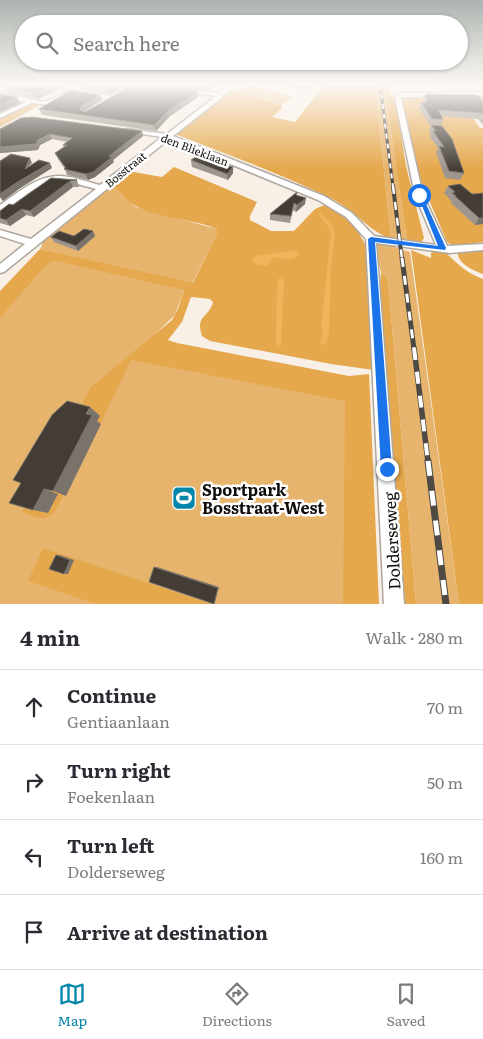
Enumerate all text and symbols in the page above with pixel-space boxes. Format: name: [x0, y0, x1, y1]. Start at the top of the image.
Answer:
search box: [15, 15, 468, 70]
icon: search: [33, 29, 61, 57]
text: Search here: [73, 29, 180, 57]
street label: den Blieklaan: [159, 129, 231, 169]
street label: Bosstraat: [101, 147, 149, 191]
route start: [408, 184, 431, 207]
route end: [376, 458, 399, 481]
place label: Sportpark Bosstraat-West: [202, 477, 324, 519]
sports icon: Sportpark Bosstraat-West: [171, 485, 197, 511]
street label: Dolderseweg: [376, 491, 406, 591]
text: 4 min: [20, 621, 80, 652]
text: Walk · 280 m: [365, 625, 463, 649]
text: Continue: [67, 681, 156, 709]
icon: ahead: [20, 693, 48, 721]
text: 70 m: [427, 695, 463, 719]
text: Gentiaanlaan: [67, 709, 170, 733]
text: Turn right: [67, 756, 171, 784]
icon: right: [20, 768, 48, 796]
text: 50 m: [427, 770, 463, 794]
text: Foekenlaan: [67, 784, 155, 808]
text: Turn left: [67, 831, 154, 859]
icon: left: [20, 843, 48, 871]
text: 160 m: [420, 845, 463, 869]
text: Dolderseweg: [67, 859, 165, 883]
icon: arrive: [20, 918, 48, 946]
text: Arrive at destination: [67, 918, 268, 946]
tab: Map: [57, 980, 87, 1030]
tab: Directions: [202, 980, 272, 1030]
tab: Saved: [387, 980, 426, 1030]

